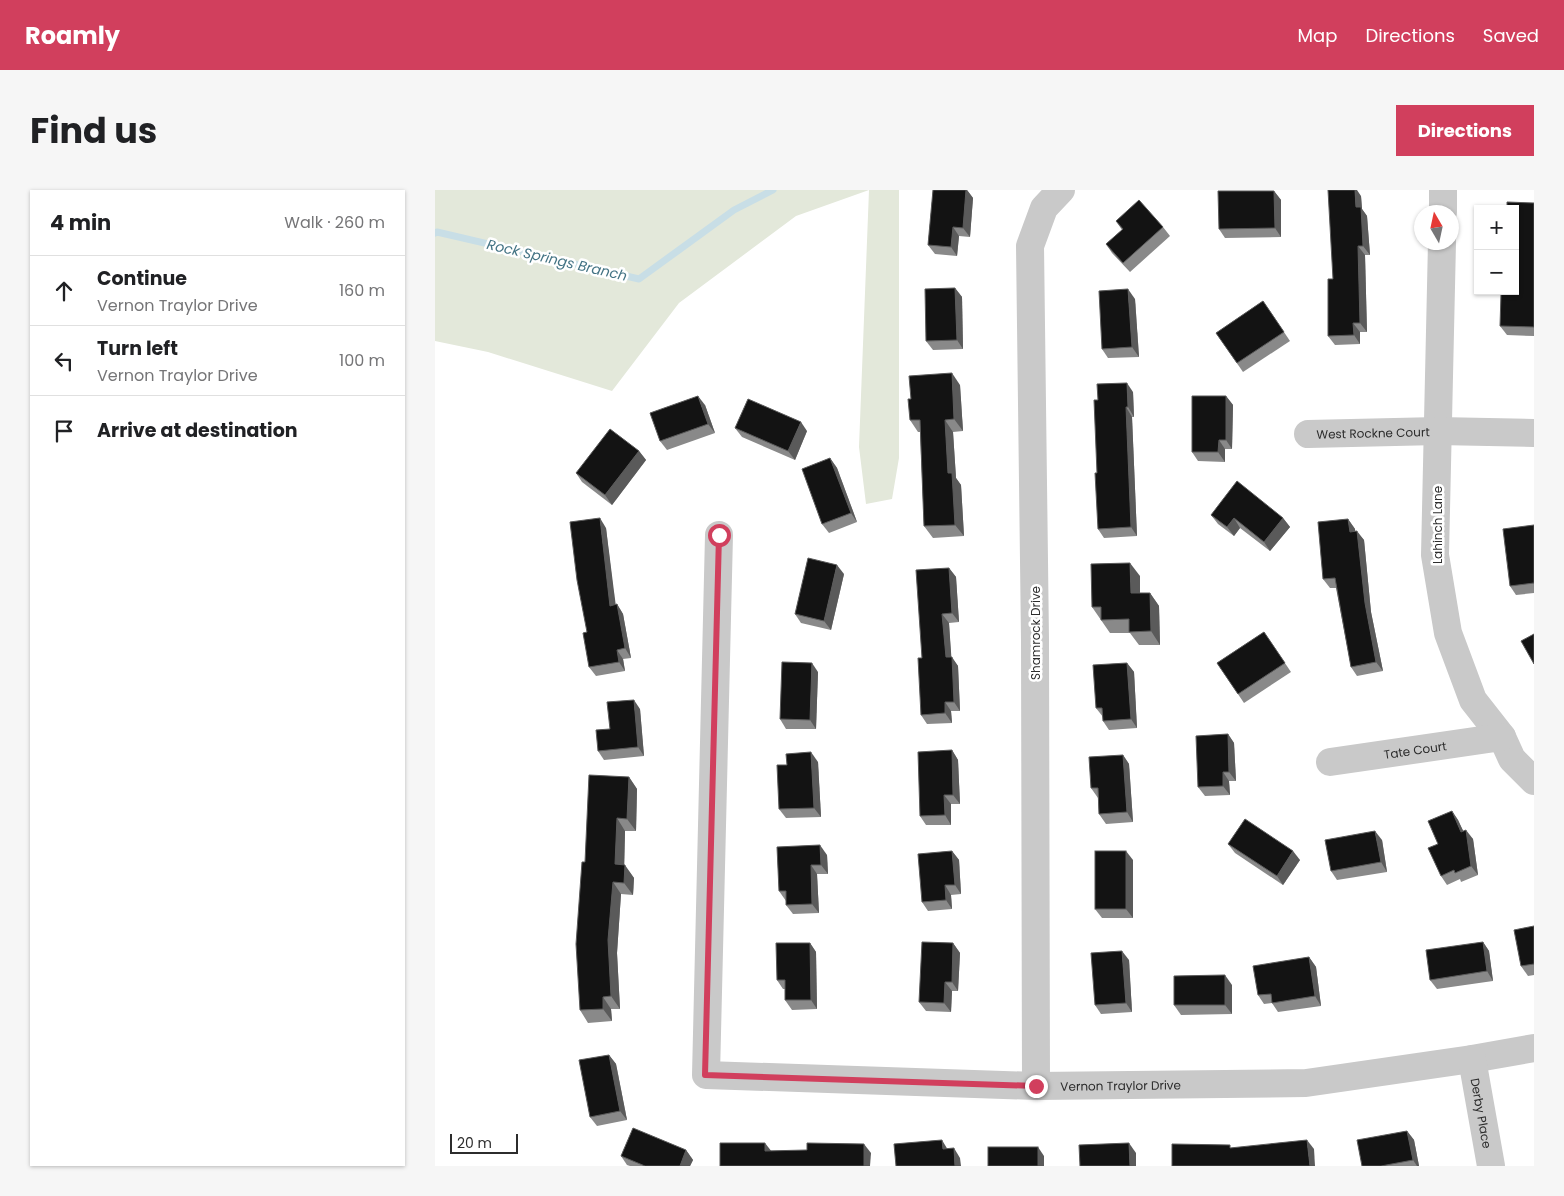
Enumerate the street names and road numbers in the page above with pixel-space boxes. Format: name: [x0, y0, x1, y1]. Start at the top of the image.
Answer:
street label: West Rockne Court: [1316, 423, 1430, 442]
street label: Lahinch Lane: [1429, 486, 1446, 564]
street label: Shamrock Drive: [1027, 586, 1044, 680]
street label: Tate Court: [1383, 737, 1448, 763]
street label: Vernon Traylor Drive: [1060, 1076, 1181, 1094]
street label: Derby Place: [1467, 1077, 1496, 1150]

